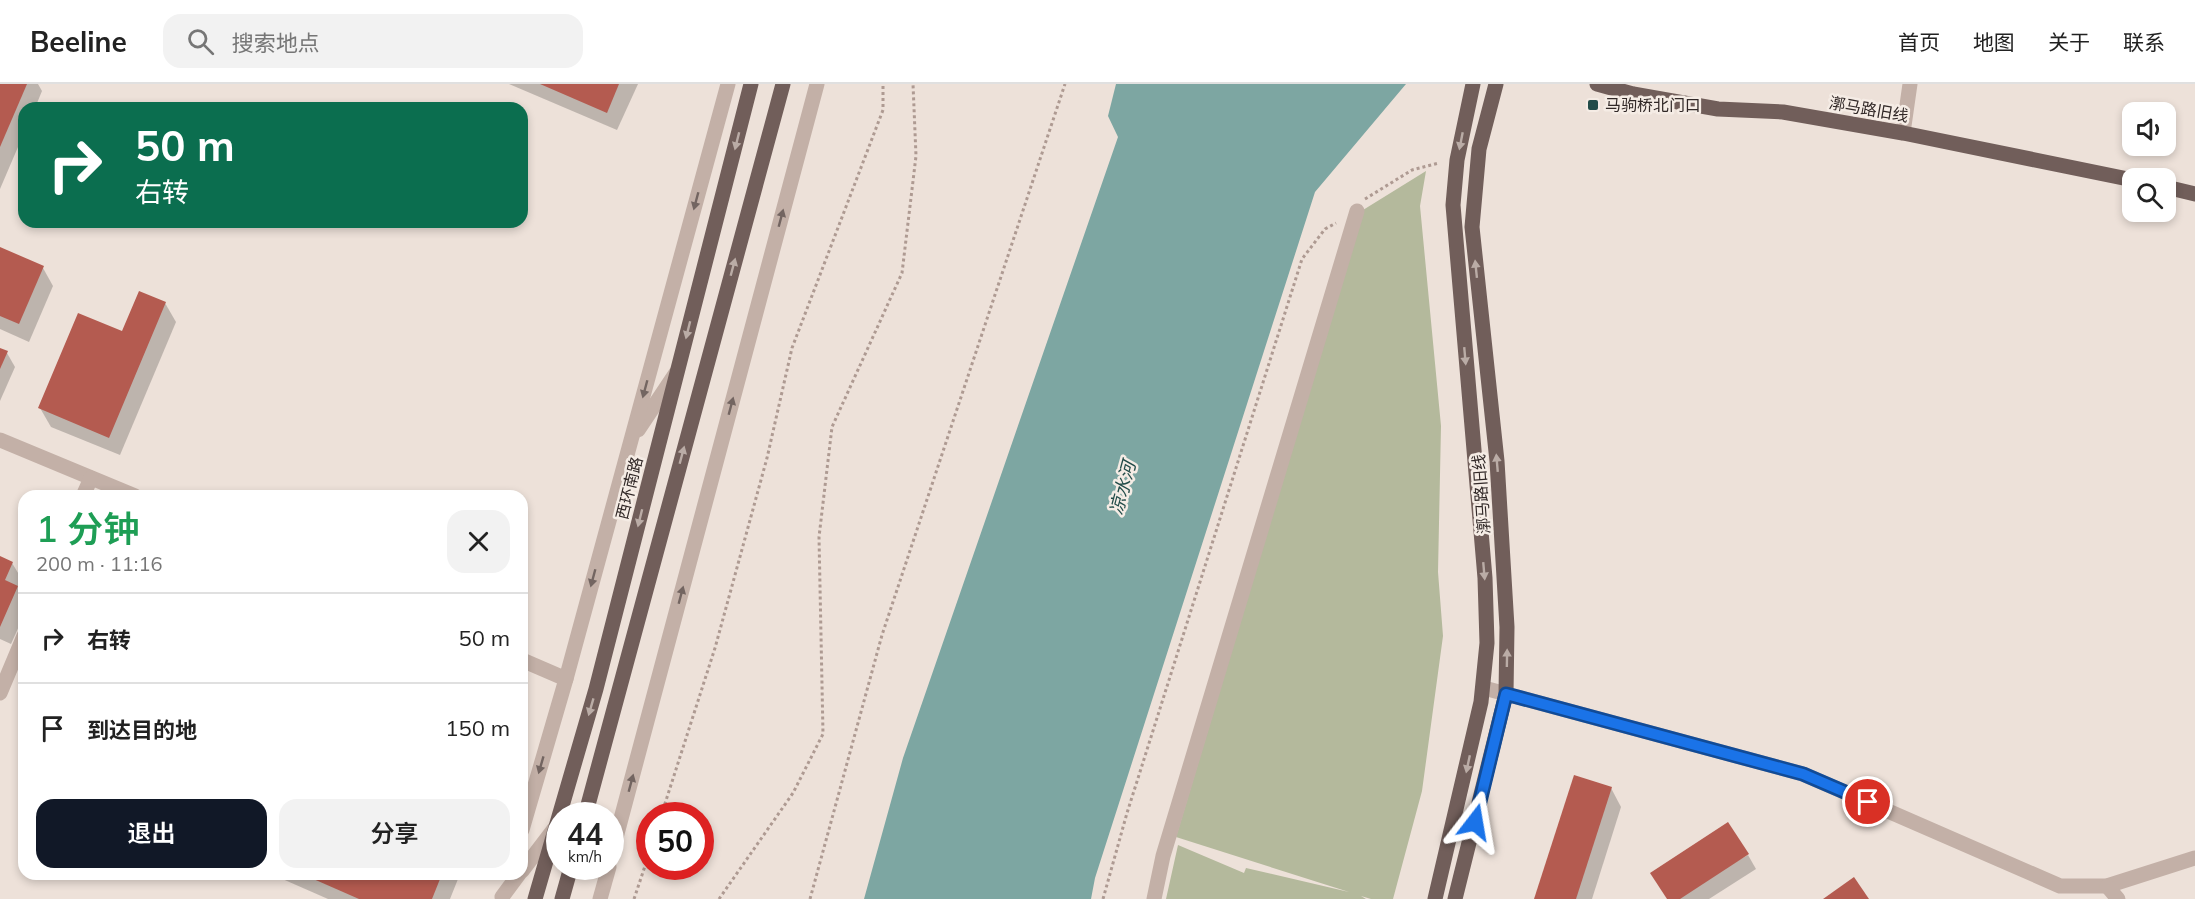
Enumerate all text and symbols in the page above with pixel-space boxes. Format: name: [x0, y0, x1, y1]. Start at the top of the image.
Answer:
search box: [163, 14, 583, 68]
text: Beeline: [30, 24, 127, 59]
icon: search: [184, 25, 217, 58]
text: 搜索地点: [232, 29, 320, 57]
text: 首页: [1898, 29, 1940, 55]
text: 地图: [1973, 29, 2015, 55]
text: 关于: [2048, 29, 2090, 55]
text: 联系: [2123, 29, 2165, 55]
street label: 漷马路旧线: [1828, 92, 1910, 126]
place label: 马驹桥北门口: [1605, 95, 1701, 115]
marker: 马驹桥北门口: [1586, 98, 1600, 112]
map controls: [2122, 102, 2176, 222]
button: sound: [2122, 102, 2176, 156]
text: 50 m: [135, 119, 235, 172]
icon: right: [36, 126, 114, 204]
one-way arrow: [731, 131, 741, 150]
one-way arrow: [1455, 132, 1465, 150]
button: search: [2122, 168, 2176, 222]
text: 右转: [135, 175, 189, 209]
one-way arrow: [690, 192, 700, 210]
one-way arrow: [777, 209, 787, 227]
one-way arrow: [729, 258, 739, 276]
one-way arrow: [1471, 260, 1481, 279]
one-way arrow: [683, 320, 693, 339]
one-way arrow: [1460, 347, 1470, 366]
one-way arrow: [639, 380, 649, 399]
one-way arrow: [727, 397, 736, 415]
one-way arrow: [678, 446, 688, 465]
street label: 漷马路旧线: [1468, 453, 1494, 535]
one-way arrow: [1492, 454, 1502, 473]
street label: 西环南路: [612, 455, 646, 521]
water label: 凉水河: [1104, 456, 1141, 517]
text: 1 分钟: [36, 506, 139, 551]
button: close: [447, 510, 510, 573]
one-way arrow: [635, 510, 644, 528]
text: 200 m · 11:16: [36, 551, 162, 576]
one-way arrow: [1479, 562, 1489, 581]
one-way arrow: [588, 568, 598, 587]
one-way arrow: [677, 585, 686, 603]
icon: right: [36, 622, 69, 655]
text: 50 m: [459, 624, 510, 652]
text: 右转: [87, 626, 131, 654]
one-way arrow: [1502, 648, 1512, 667]
one-way arrow: [586, 698, 595, 716]
icon: arrive: [36, 712, 69, 745]
text: 150 m: [445, 714, 510, 742]
text: 到达目的地: [87, 716, 197, 744]
one-way arrow: [1463, 755, 1472, 774]
one-way arrow: [536, 756, 545, 774]
one-way arrow: [626, 774, 636, 792]
pin: [1842, 776, 1893, 827]
icon: arrive: [1851, 785, 1884, 818]
position arrow: [1443, 790, 1507, 854]
button: 退出: [36, 799, 267, 868]
button: 分享: [279, 799, 510, 868]
speed limit sign: 50: [636, 802, 714, 880]
text: 44: [567, 815, 603, 853]
text: km/h: [568, 847, 602, 866]

